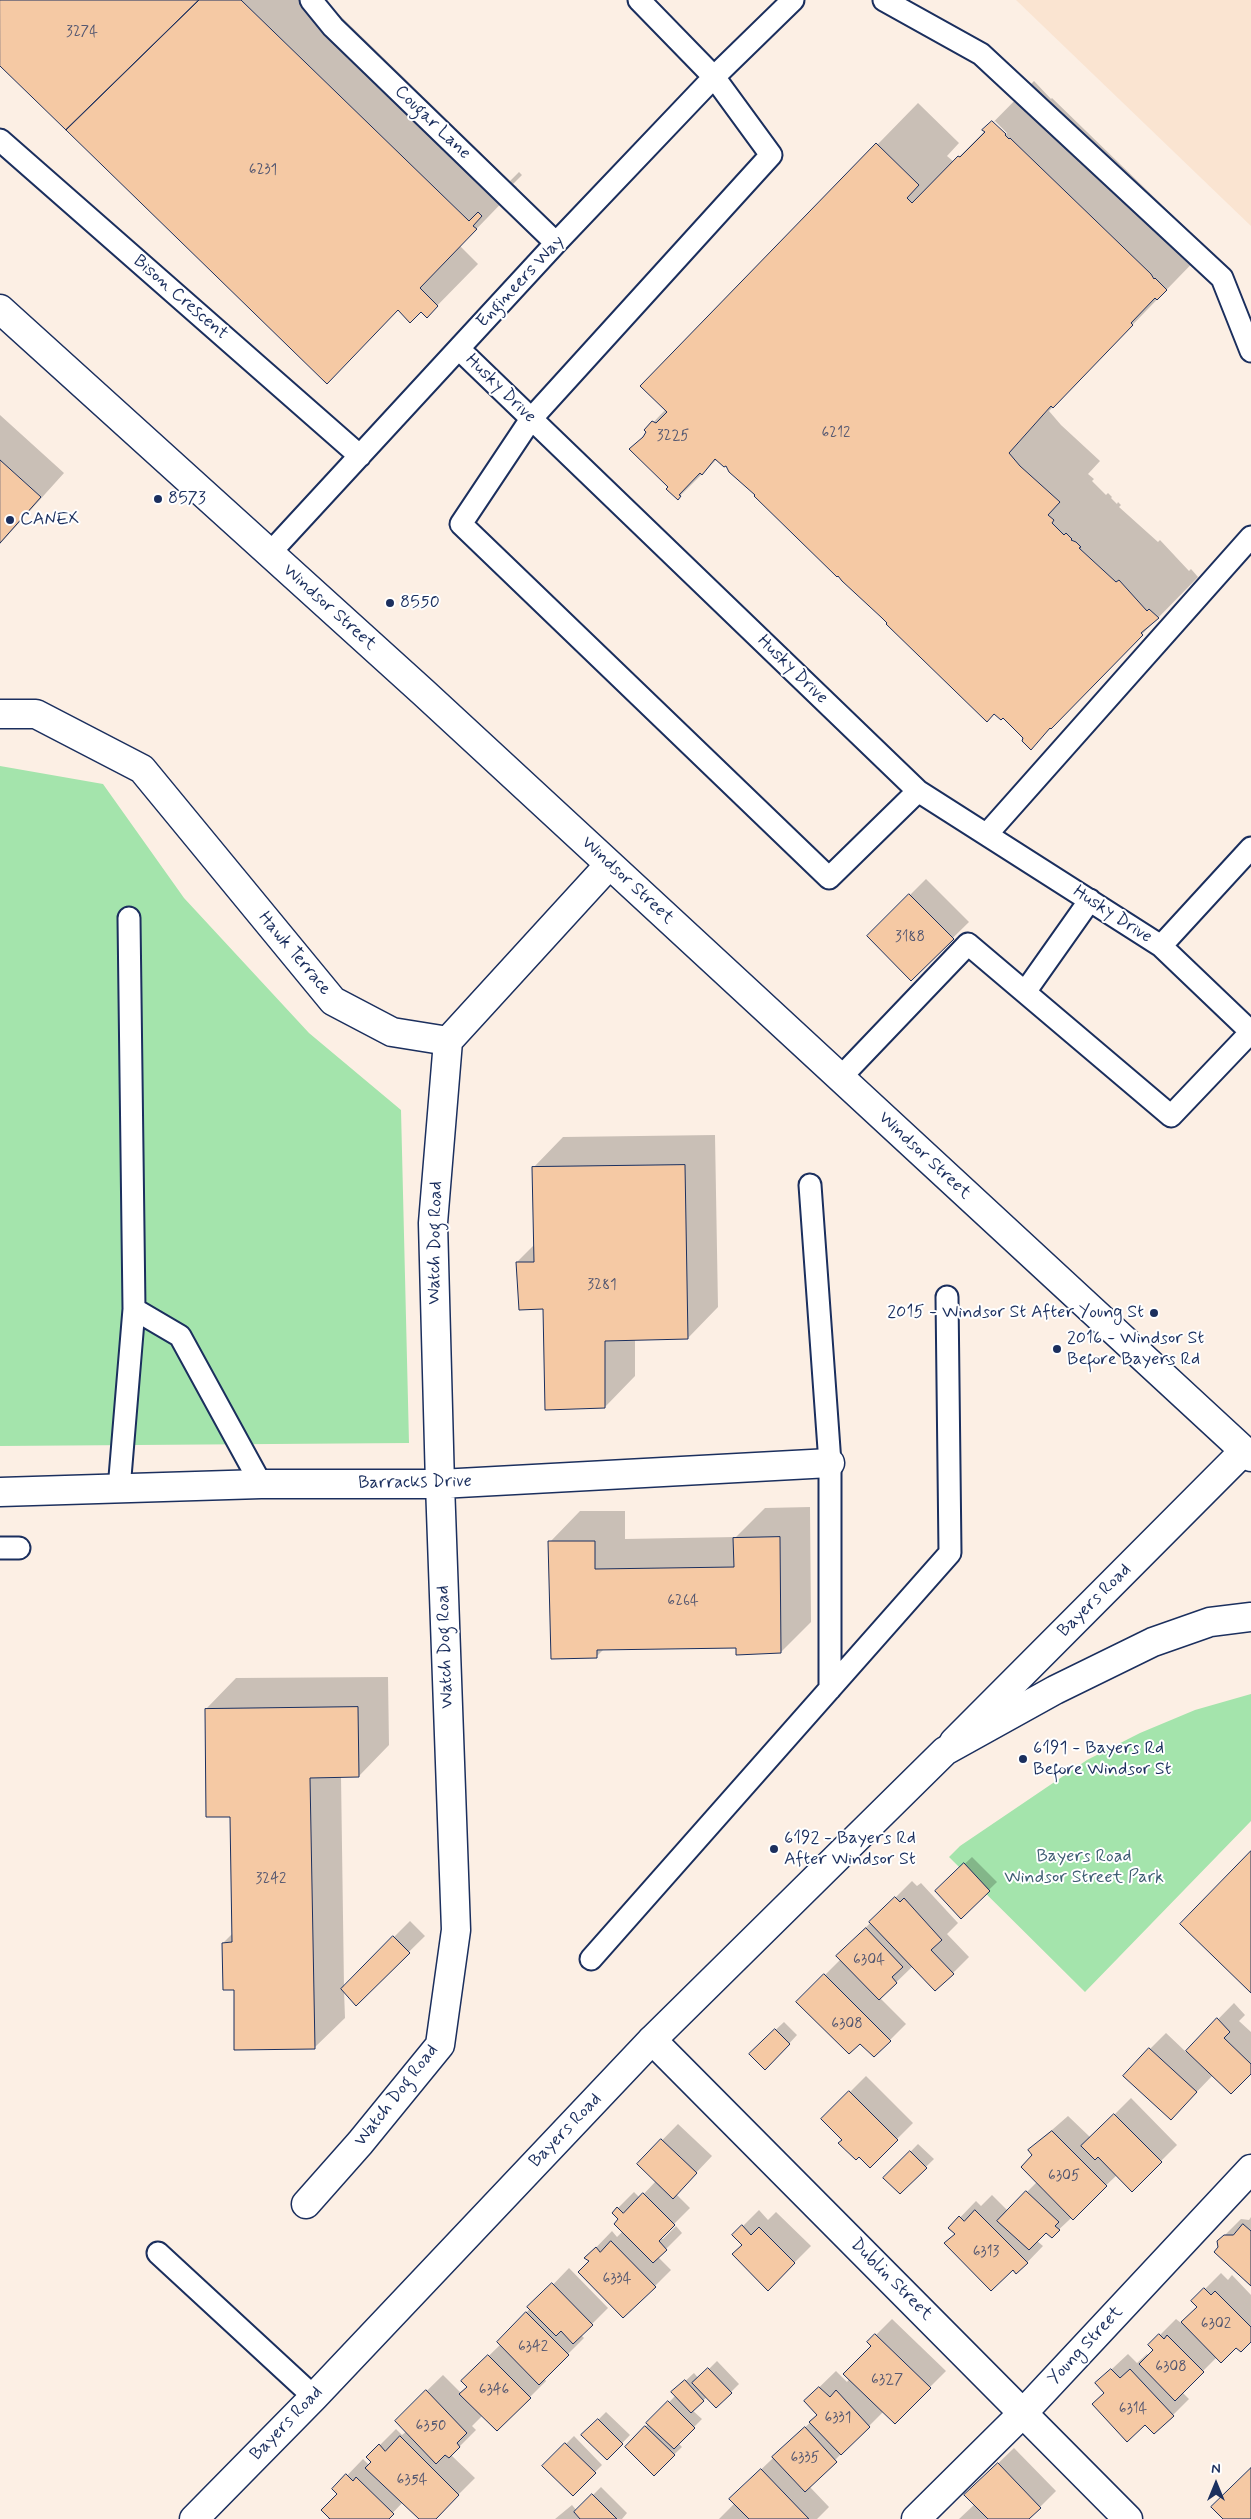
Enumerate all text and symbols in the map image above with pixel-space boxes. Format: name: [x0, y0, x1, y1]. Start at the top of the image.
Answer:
house number: 3274: [66, 24, 98, 42]
street label: Cougar Lane: [389, 81, 475, 165]
house number: 6231: [249, 162, 277, 180]
street label: Engineers Way: [473, 231, 569, 333]
street label: Bison Crescent: [128, 251, 232, 345]
street label: Husky Drive: [460, 350, 540, 428]
house number: 6212: [822, 425, 850, 443]
house number: 3225: [657, 428, 689, 446]
place label: 8573: [168, 488, 206, 510]
marker: 8573: [152, 493, 164, 505]
place label: CANEX: [20, 509, 80, 531]
marker: CANEX: [4, 514, 16, 526]
street label: Windsor Street: [278, 560, 380, 656]
place label: 8550: [400, 592, 440, 614]
marker: 8550: [384, 597, 396, 609]
street label: Husky Drive: [752, 631, 832, 709]
street label: Windsor Street: [576, 833, 678, 929]
street label: Husky Drive: [1068, 881, 1156, 949]
street label: Hawk Terrace: [253, 908, 335, 1000]
house number: 3188: [895, 929, 925, 947]
street label: Windsor Street: [873, 1108, 975, 1204]
street label: Watch Dog Road: [424, 1181, 448, 1305]
house number: 3281: [587, 1277, 617, 1295]
place label: 2015 - Windsor St After Young St: [887, 1302, 1144, 1324]
marker: 2015 - Windsor St After Young St: [1148, 1307, 1160, 1319]
place label: 2016 - Windsor St Before Bayers Rd: [1067, 1328, 1204, 1370]
marker: 2016 - Windsor St Before Bayers Rd: [1051, 1343, 1063, 1355]
street label: Barracks Drive: [358, 1471, 472, 1495]
street label: Bayers Road: [1054, 1560, 1136, 1642]
street label: Watch Dog Road: [433, 1585, 459, 1709]
house number: 6264: [667, 1593, 699, 1611]
place label: 6191 - Bayers Rd Before Windsor St: [1033, 1738, 1172, 1780]
marker: 6191 - Bayers Rd Before Windsor St: [1017, 1753, 1029, 1765]
place label: 6192 - Bayers Rd After Windsor St: [784, 1828, 916, 1870]
marker: 6192 - Bayers Rd After Windsor St: [768, 1843, 780, 1855]
park label: Bayers Road Windsor Street Park: [1004, 1846, 1164, 1888]
house number: 3242: [256, 1871, 286, 1889]
house number: 6304: [853, 1952, 885, 1970]
house number: 6308: [831, 2016, 863, 2034]
street label: Watch Dog Road: [350, 2041, 444, 2151]
street label: Bayers Road: [525, 2089, 607, 2173]
house number: 6305: [1048, 2168, 1080, 2186]
street label: Dublin Street: [845, 2234, 937, 2326]
house number: 6313: [973, 2244, 999, 2262]
house number: 6334: [603, 2271, 631, 2289]
street label: Young Street: [1044, 2302, 1128, 2390]
house number: 6302: [1201, 2316, 1231, 2334]
house number: 6342: [518, 2339, 548, 2357]
house number: 6308: [1155, 2359, 1187, 2377]
house number: 6327: [871, 2372, 903, 2390]
street label: Bayers Road: [246, 2382, 328, 2466]
house number: 6346: [479, 2382, 509, 2400]
house number: 6314: [1119, 2401, 1147, 2419]
house number: 6331: [825, 2410, 851, 2428]
house number: 6350: [416, 2418, 446, 2436]
house number: 6335: [790, 2450, 820, 2468]
north arrow: [1191, 2459, 1241, 2509]
text: N: [1211, 2460, 1221, 2478]
house number: 6354: [396, 2472, 428, 2490]

